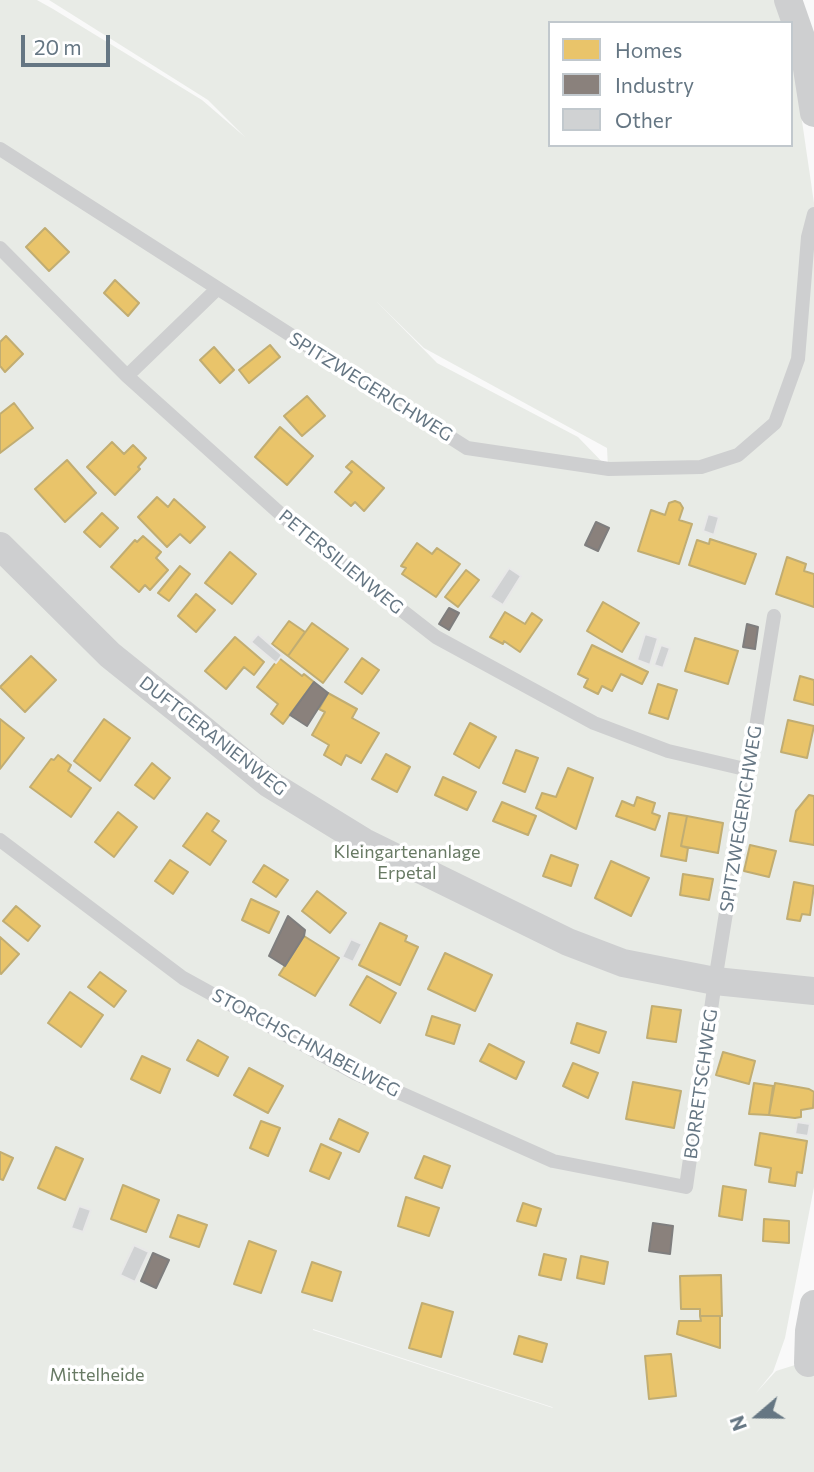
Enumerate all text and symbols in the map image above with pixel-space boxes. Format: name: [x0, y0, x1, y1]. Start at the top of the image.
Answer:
scale bar: [24, 21, 114, 65]
legend: [548, 21, 793, 147]
text: 20 m: [34, 34, 82, 59]
text: Homes: [615, 37, 682, 62]
text: Industry: [615, 72, 694, 97]
text: Other: [615, 107, 672, 132]
street label: SPITZWEGERICHWEG: [285, 328, 457, 446]
street label: PETERSILIENWEG: [274, 505, 408, 619]
street label: DUFTGERANIENWEG: [135, 672, 291, 800]
street label: SPITZWEGERICHWEG: [716, 724, 766, 914]
park label: Kleingartenanlage Erpetal: [333, 841, 481, 884]
street label: STORCHSCHNABELWEG: [208, 984, 404, 1102]
street label: BORRETSCHWEG: [680, 1008, 722, 1160]
park label: Mittelheide: [50, 1364, 144, 1386]
north arrow: [723, 1381, 793, 1451]
text: N: [725, 1413, 751, 1434]

